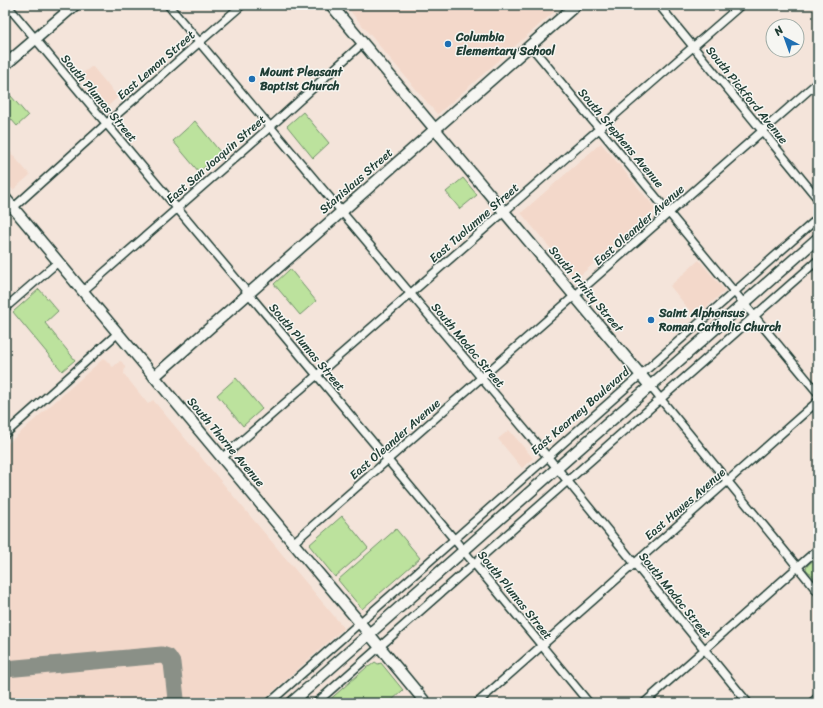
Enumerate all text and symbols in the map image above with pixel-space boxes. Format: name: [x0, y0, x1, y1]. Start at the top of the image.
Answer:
north arrow: [765, 18, 805, 58]
text: N: [769, 21, 788, 41]
street label: East Lemon Street: [112, 24, 200, 106]
place label: Columbia Elementary School: [455, 26, 556, 62]
marker: Columbia Elementary School: [443, 39, 453, 49]
street label: South Pickford Avenue: [700, 41, 794, 149]
street label: South Plumas Street: [55, 49, 143, 147]
place label: Mount Pleasant Baptist Church: [259, 61, 343, 97]
marker: Mount Pleasant Baptist Church: [247, 74, 257, 84]
street label: South Stephens Avenue: [572, 83, 670, 193]
street label: East San Joaquin Street: [161, 109, 271, 209]
street label: Stanislaus Street: [314, 142, 398, 220]
street label: East Tuolumne Street: [424, 177, 524, 269]
street label: East Oleander Avenue: [588, 179, 690, 271]
street label: South Trinity Street: [543, 241, 630, 338]
street label: South Modoc Street: [425, 297, 511, 393]
street label: South Plumas Street: [263, 298, 351, 396]
place label: Saint Alphonsus Roman Catholic Church: [658, 302, 782, 338]
marker: Saint Alphonsus Roman Catholic Church: [646, 315, 656, 325]
street label: East Kearney Boulevard: [525, 361, 635, 460]
street label: South Thorne Avenue: [181, 392, 271, 492]
street label: East Oleander Avenue: [344, 393, 446, 485]
street label: East Hawes Avenue: [639, 462, 731, 546]
street label: South Plumas Street: [472, 545, 558, 645]
street label: South Modoc Street: [633, 547, 717, 643]

